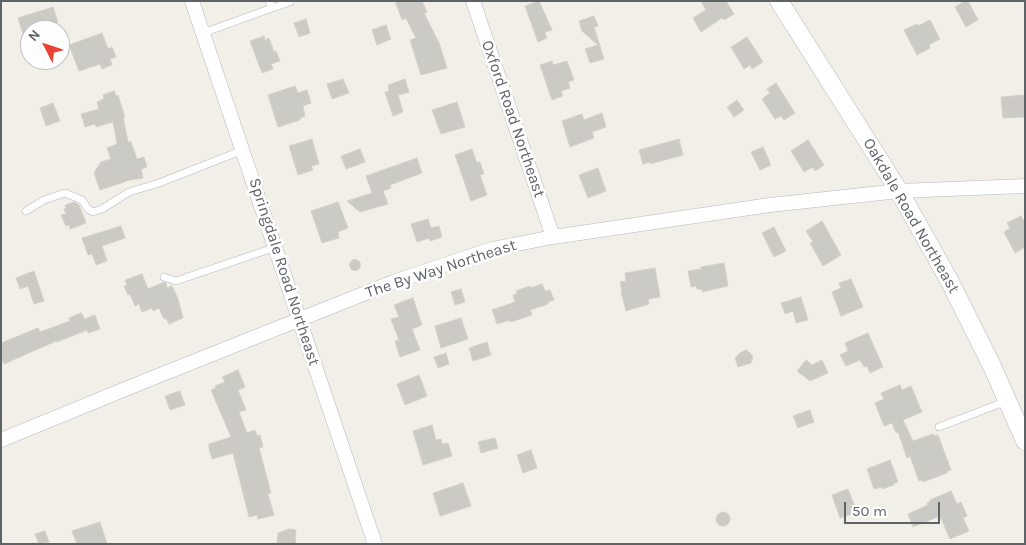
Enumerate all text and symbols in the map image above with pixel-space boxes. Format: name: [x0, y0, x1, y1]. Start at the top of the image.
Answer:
north arrow: [20, 20, 70, 70]
text: N: [24, 26, 44, 45]
street label: Oxford Road Northeast: [477, 38, 549, 200]
street label: Oakdale Road Northeast: [859, 135, 963, 297]
street label: Springdale Road Northeast: [245, 176, 323, 368]
street label: The By Way Northeast: [363, 236, 519, 302]
scale bar: [846, 492, 942, 524]
text: 50 m: [852, 502, 887, 520]

